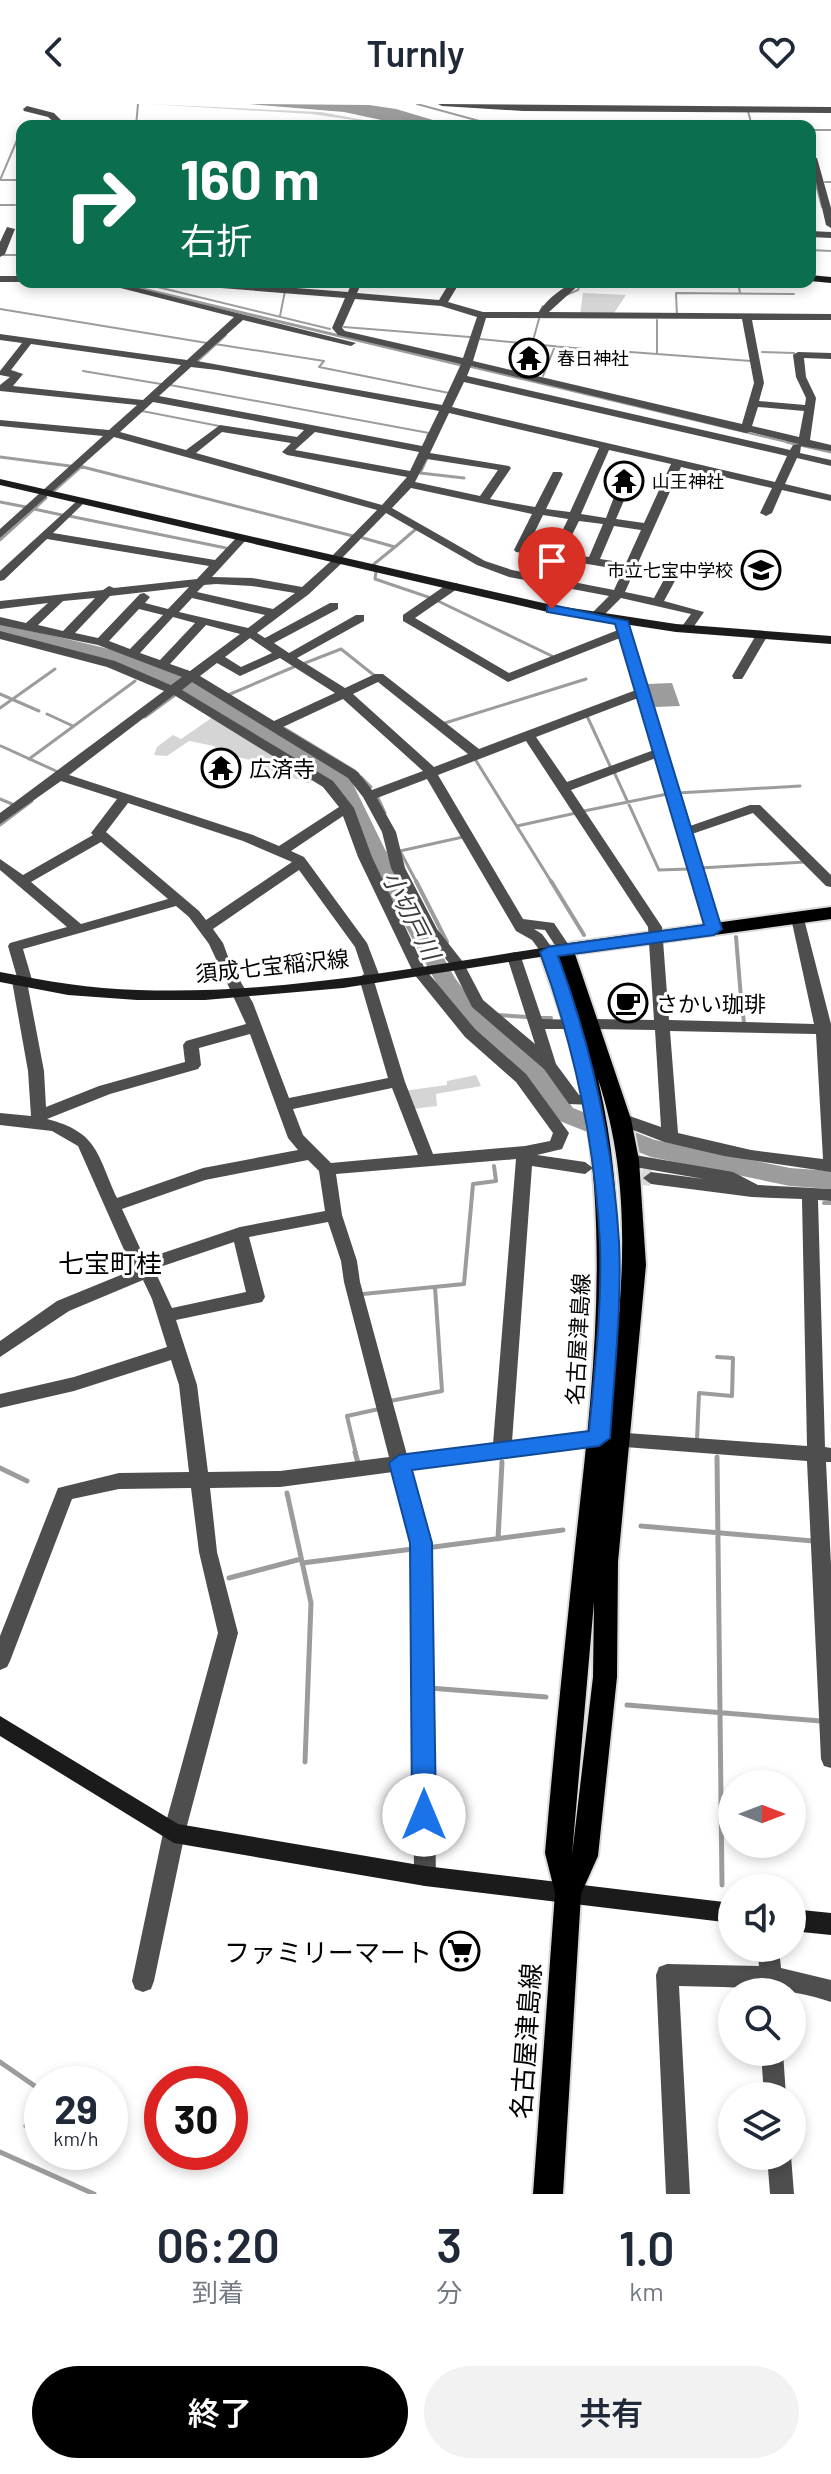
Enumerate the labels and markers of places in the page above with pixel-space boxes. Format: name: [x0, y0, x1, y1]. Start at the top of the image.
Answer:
temple icon: 春日神社: [508, 337, 550, 379]
place label: 春日神社: [557, 347, 629, 369]
temple icon: 山王神社: [603, 460, 645, 502]
place label: 山王神社: [652, 470, 724, 492]
pin: [518, 527, 586, 609]
school or university icon: 市立七宝中学校: [740, 549, 782, 591]
place label: 市立七宝中学校: [607, 559, 733, 581]
temple icon: 広済寺: [200, 747, 242, 789]
place label: 広済寺: [249, 755, 315, 781]
cafe icon: さかい珈琲: [607, 982, 649, 1024]
place label: さかい珈琲: [656, 990, 766, 1016]
supermarket icon: ファミリーマート: [439, 1930, 481, 1972]
place label: ファミリーマート: [224, 1936, 432, 1967]

